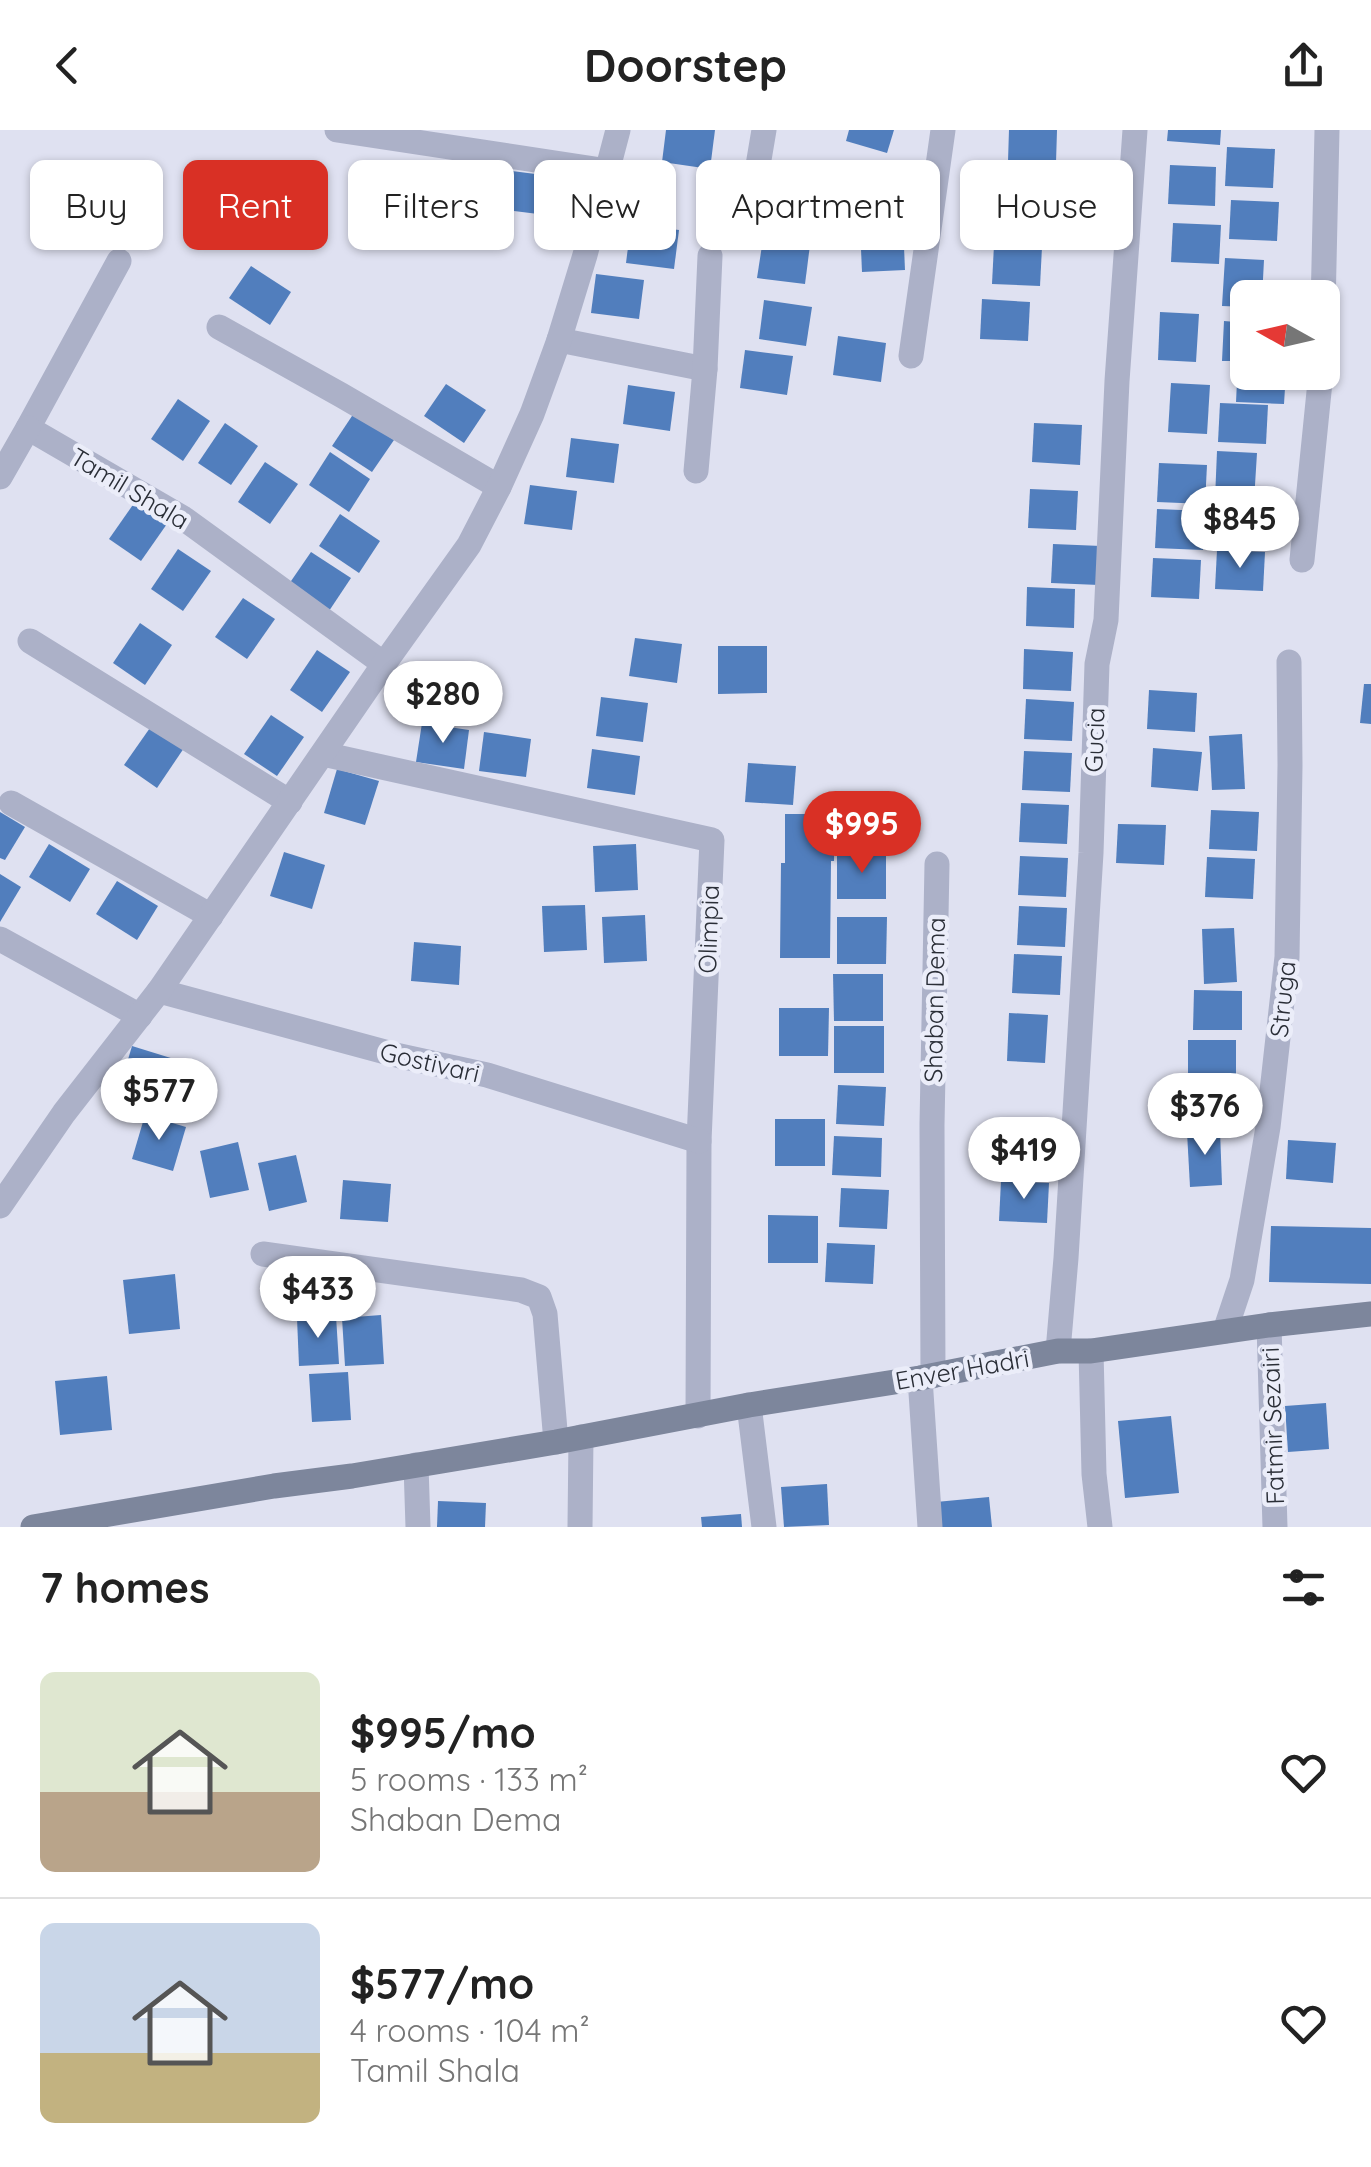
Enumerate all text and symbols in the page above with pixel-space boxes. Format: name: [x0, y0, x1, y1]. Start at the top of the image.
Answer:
text: Doorstep: [584, 37, 787, 93]
icon: back: [40, 38, 95, 93]
icon: share: [1276, 38, 1331, 93]
chip: Buy: [30, 160, 163, 250]
chip: Rent: [183, 160, 328, 250]
chip: Filters: [348, 160, 514, 250]
chip: New: [534, 160, 676, 250]
chip: Apartment: [696, 160, 940, 250]
chip: House: [960, 160, 1133, 250]
north arrow: [1230, 280, 1340, 390]
map controls: [1230, 280, 1340, 390]
street label: Tamil Shala: [65, 441, 195, 535]
pin: $845: [1181, 486, 1299, 571]
text: $845: [1203, 498, 1277, 538]
pin: $280: [384, 661, 502, 746]
text: $280: [406, 673, 480, 713]
street label: Gucia: [1077, 707, 1111, 773]
pin: $995: [803, 791, 921, 876]
text: $995: [825, 803, 899, 843]
street label: Olimpia: [691, 884, 725, 974]
street label: Shaban Dema: [917, 917, 951, 1083]
street label: Struga: [1263, 959, 1301, 1039]
street label: Gostivari: [377, 1036, 483, 1088]
pin: $577: [100, 1058, 218, 1143]
text: $577: [123, 1070, 195, 1110]
pin: $376: [1146, 1073, 1264, 1158]
text: $376: [1170, 1085, 1240, 1125]
pin: $419: [965, 1117, 1083, 1202]
text: $419: [990, 1129, 1058, 1169]
pin: $433: [259, 1256, 377, 1341]
text: $433: [282, 1268, 354, 1308]
street label: Enver Hadri: [893, 1342, 1031, 1396]
street label: Fatmir Sezairi: [1254, 1347, 1290, 1505]
icon: filters: [1276, 1560, 1331, 1615]
text: 7 homes: [40, 1561, 209, 1614]
text: $995/mo: [350, 1706, 536, 1759]
icon: home: [120, 1712, 240, 1832]
icon: heart: [1276, 1745, 1331, 1800]
text: 5 rooms · 133 m²: [350, 1759, 588, 1799]
text: Shaban Dema: [350, 1799, 562, 1839]
text: $577/mo: [350, 1957, 534, 2010]
icon: home: [120, 1963, 240, 2083]
icon: heart: [1276, 1996, 1331, 2051]
text: 4 rooms · 104 m²: [350, 2010, 590, 2050]
text: Tamil Shala: [350, 2050, 520, 2090]

